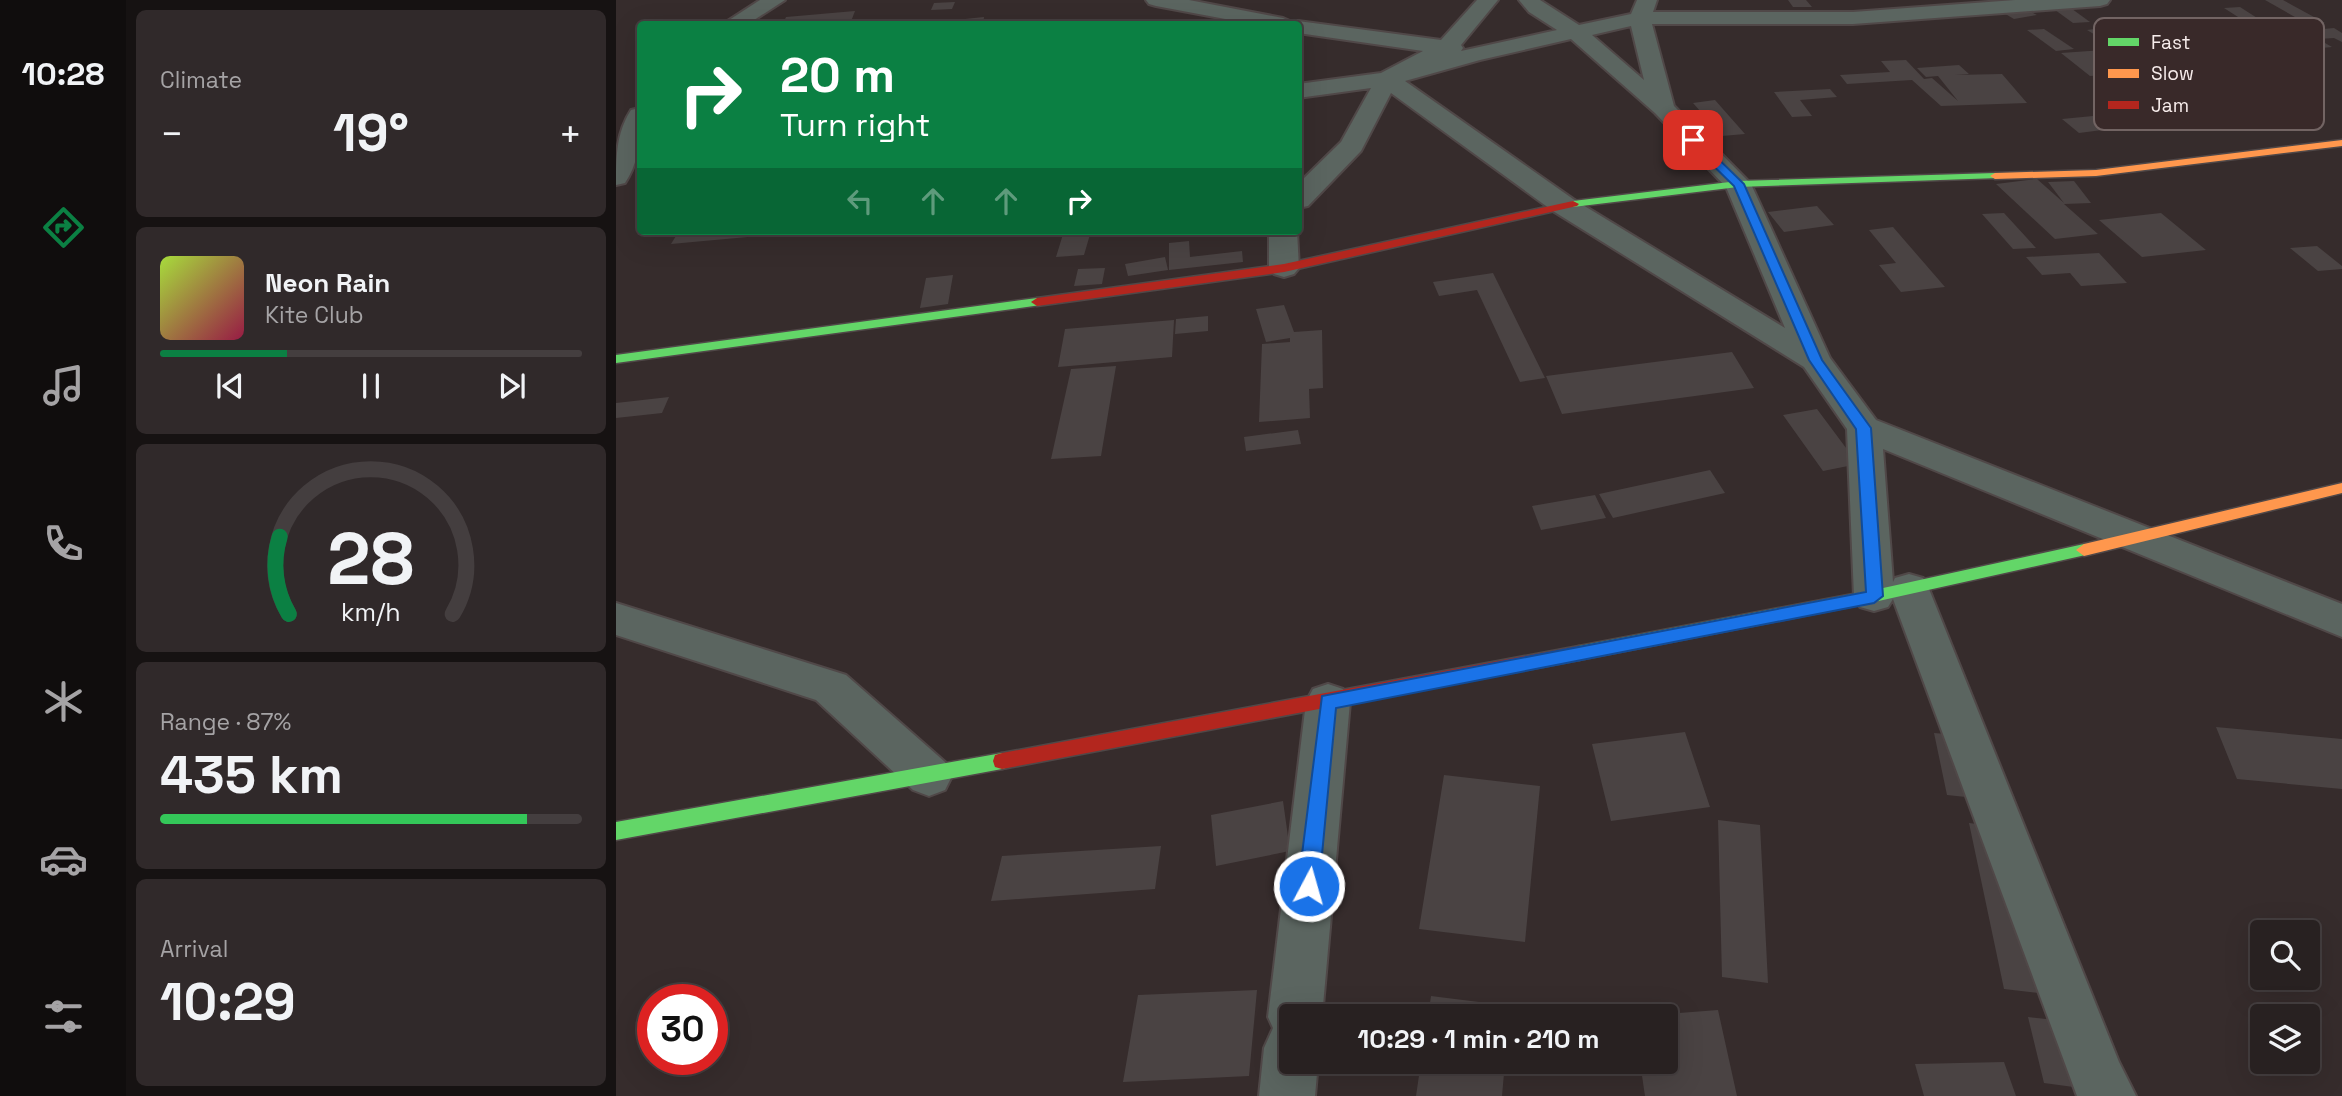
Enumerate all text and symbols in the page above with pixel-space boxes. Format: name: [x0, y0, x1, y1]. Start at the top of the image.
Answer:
legend: [2094, 18, 2324, 130]
text: Fast: [2151, 30, 2191, 55]
text: 20 m: [780, 44, 895, 106]
icon: right: [665, 49, 756, 140]
text: 10:28: [22, 54, 104, 94]
text: Slow: [2151, 61, 2194, 86]
text: Climate: [160, 65, 242, 95]
text: Jam: [2151, 93, 2189, 118]
text: 19°: [333, 100, 409, 166]
text: Turn right: [780, 105, 930, 145]
text: −: [160, 110, 184, 158]
text: +: [558, 110, 582, 158]
pin: [1663, 110, 1723, 170]
icon: arrive: [1674, 121, 1712, 159]
icon: left: [841, 182, 879, 220]
icon: ahead: [914, 182, 952, 220]
icon: ahead: [987, 182, 1025, 220]
icon: right: [1060, 182, 1098, 220]
icon: directions: [39, 203, 88, 252]
text: Neon Rain: [265, 266, 390, 300]
text: Kite Club: [265, 300, 364, 330]
icon: music: [39, 361, 88, 410]
icon: previous: [211, 367, 249, 405]
icon: pause: [352, 367, 390, 405]
icon: next: [493, 367, 531, 405]
text: 28: [328, 512, 414, 605]
icon: phone: [39, 519, 88, 568]
text: km/h: [341, 596, 401, 628]
icon: climate: [39, 677, 88, 726]
text: Range · 87%: [160, 707, 291, 737]
text: 435 km: [160, 742, 343, 808]
icon: car: [39, 835, 88, 884]
position arrow: [1272, 849, 1346, 923]
map controls: [2250, 920, 2320, 1074]
button: search: [2250, 920, 2320, 990]
text: Arrival: [160, 934, 228, 964]
text: 10:29: [160, 969, 296, 1035]
speed limit sign: 30: [637, 984, 728, 1075]
icon: filters: [39, 992, 88, 1041]
button: layers: [2250, 1004, 2320, 1074]
text: 10:29 · 1 min · 210 m: [1358, 1022, 1599, 1056]

